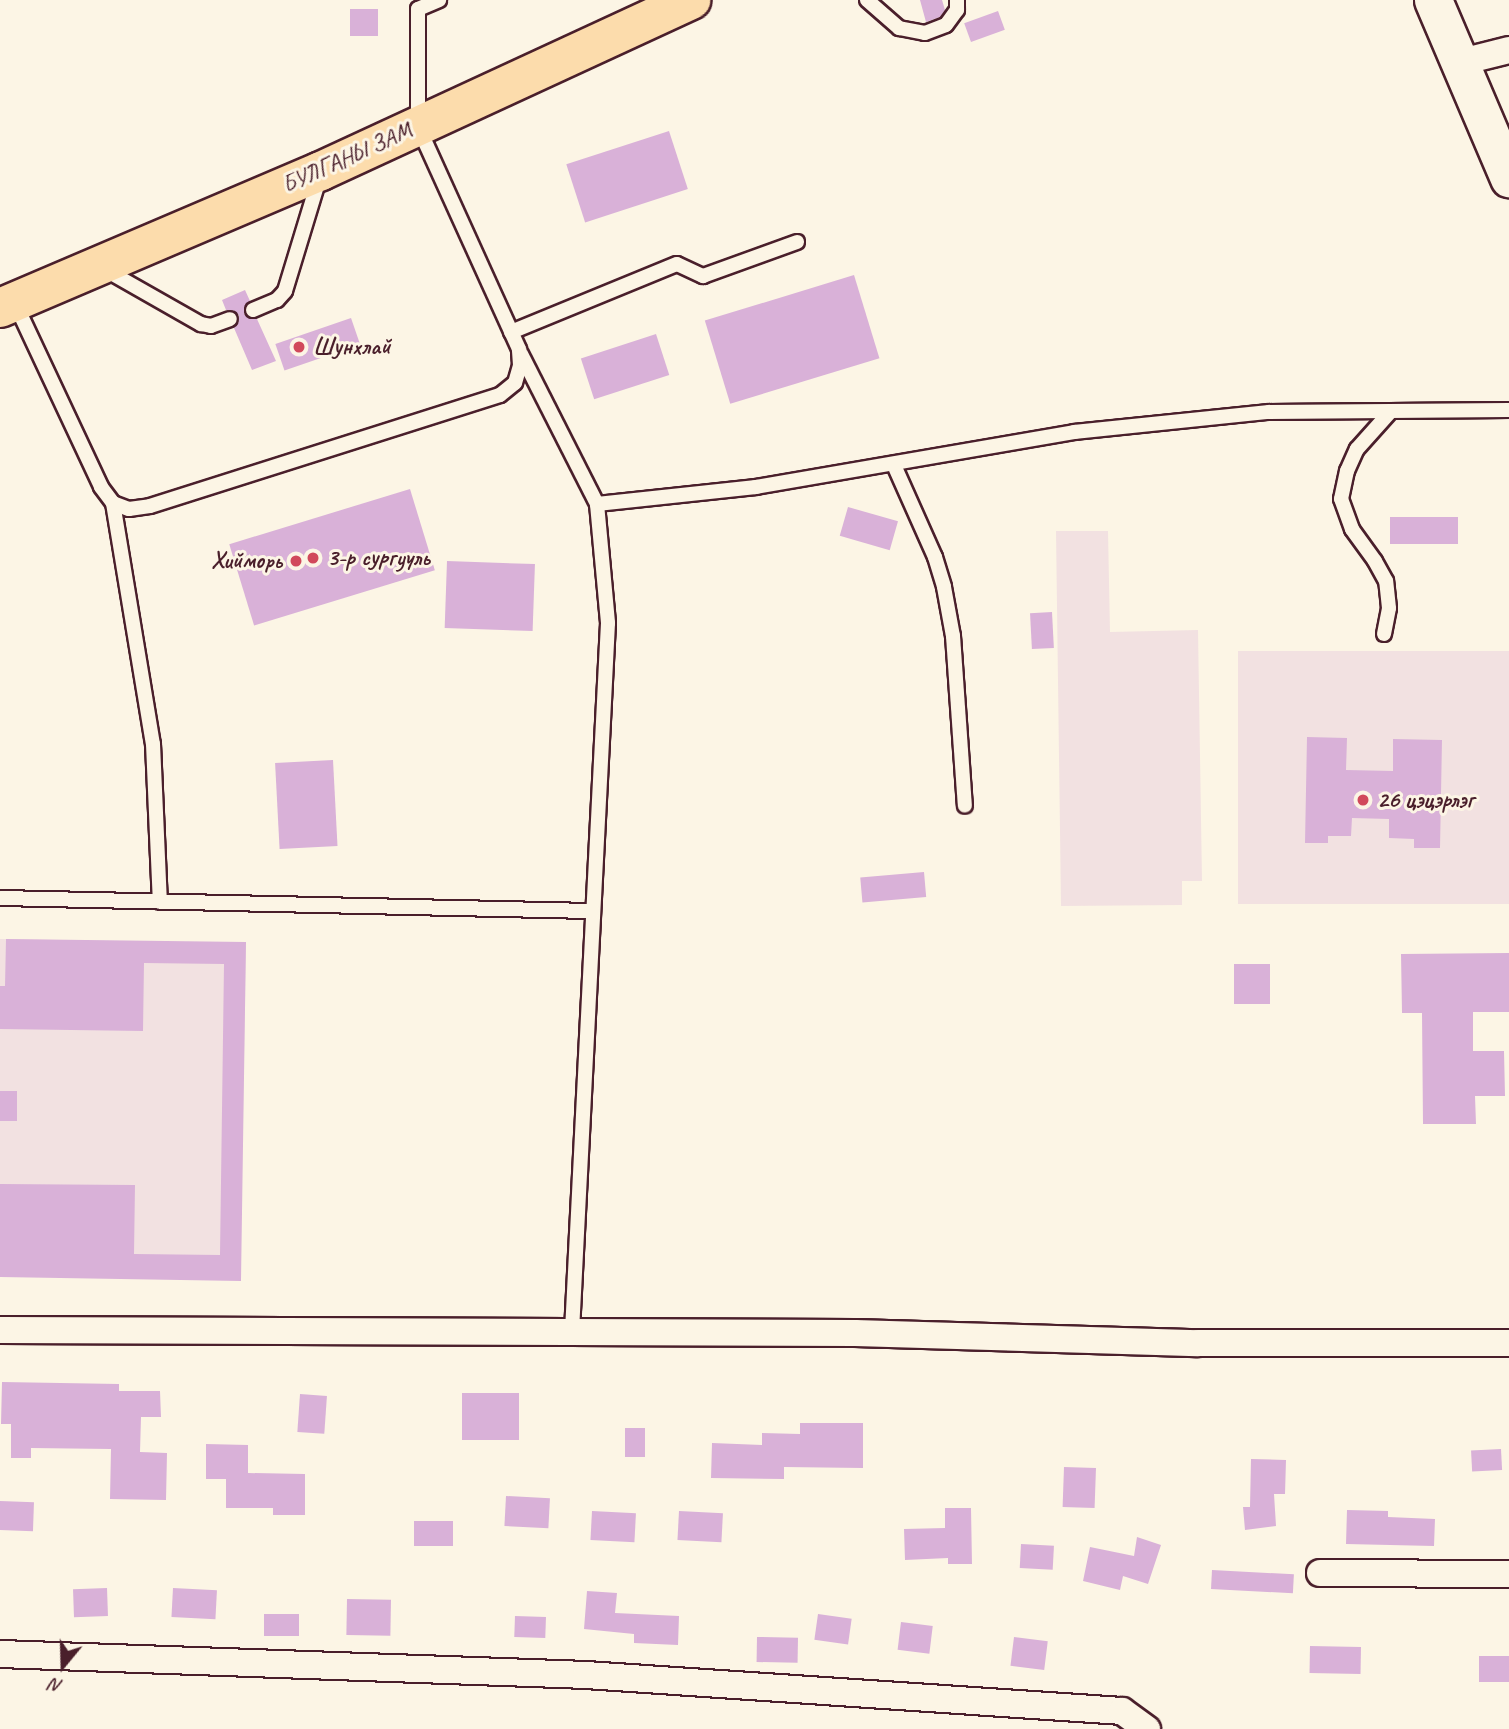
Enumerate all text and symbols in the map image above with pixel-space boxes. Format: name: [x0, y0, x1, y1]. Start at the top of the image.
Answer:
street label: БУЛГАНЫ ЗАМ: [278, 117, 416, 199]
place label: Шунхлай: [313, 333, 391, 361]
marker: Шунхлай: [291, 339, 307, 355]
place label: 3-р сургууль: [327, 544, 429, 572]
place label: Хийморь: [211, 547, 282, 575]
marker: 3-р сургууль: [305, 550, 321, 566]
marker: Хийморь: [288, 553, 304, 569]
place label: 26 цэцэрлэг: [1377, 786, 1474, 814]
marker: 26 цэцэрлэг: [1355, 792, 1371, 808]
north arrow: [28, 1631, 98, 1701]
text: N: [47, 1673, 66, 1699]

